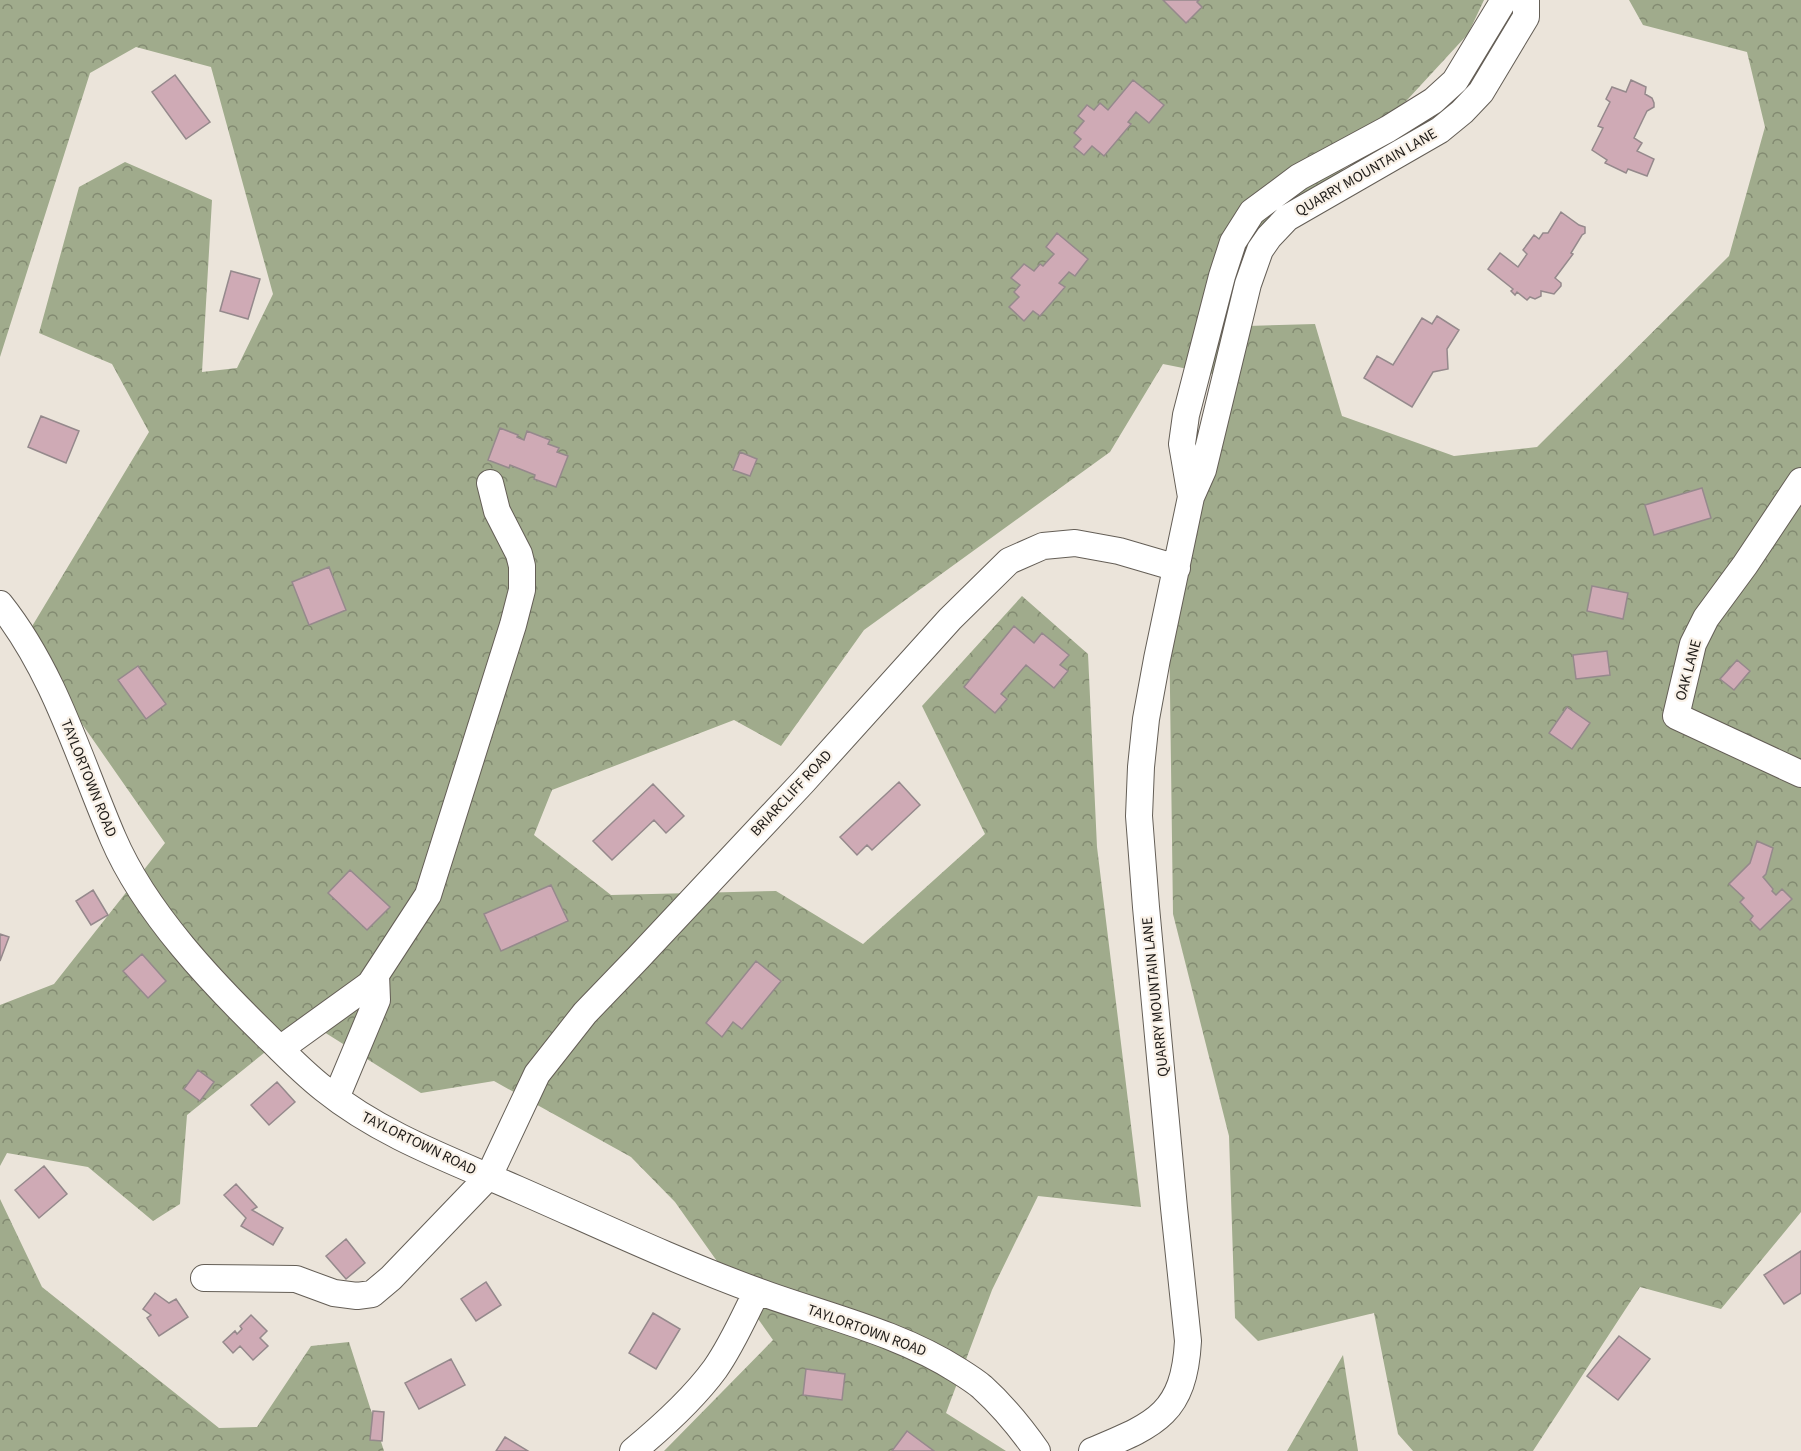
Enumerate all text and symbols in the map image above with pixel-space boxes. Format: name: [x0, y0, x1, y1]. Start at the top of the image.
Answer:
street label: QUARRY MOUNTAIN LANE: [1292, 123, 1441, 222]
street label: OAK LANE: [1670, 637, 1707, 703]
street label: TAYLORTOWN ROAD: [55, 716, 122, 840]
street label: BRIARCLIFF ROAD: [746, 745, 837, 841]
street label: QUARRY MOUNTAIN LANE: [1137, 916, 1174, 1078]
street label: TAYLORTOWN ROAD: [358, 1107, 480, 1180]
street label: TAYLORTOWN ROAD: [804, 1299, 929, 1362]

